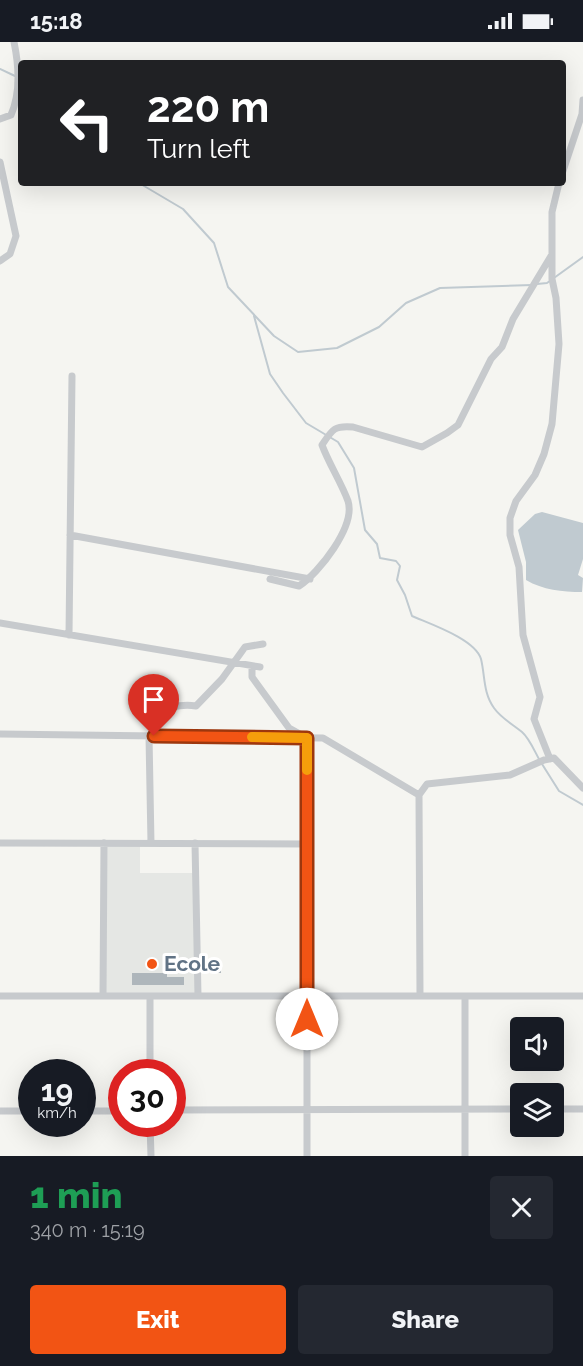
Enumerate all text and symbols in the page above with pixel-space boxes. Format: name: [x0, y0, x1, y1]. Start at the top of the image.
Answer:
text: 15:18: [30, 8, 83, 34]
text: 220 m: [147, 83, 269, 132]
icon: left: [48, 84, 126, 162]
text: Turn left: [147, 133, 250, 164]
pin: [128, 674, 179, 736]
icon: arrive: [137, 683, 170, 716]
place label: Ecole: [164, 951, 221, 976]
marker: Ecole: [145, 957, 159, 971]
position arrow: [275, 987, 339, 1051]
map controls: [510, 1017, 564, 1137]
button: sound: [510, 1017, 564, 1071]
speed limit sign: 30: [108, 1059, 186, 1137]
text: 19: [41, 1073, 73, 1108]
button: layers: [510, 1083, 564, 1137]
text: km/h: [37, 1104, 77, 1122]
text: 1 min: [30, 1174, 122, 1216]
button: close: [490, 1176, 553, 1239]
text: 340 m · 15:19: [30, 1218, 145, 1242]
button: Exit: [30, 1285, 286, 1354]
button: Share: [298, 1285, 553, 1354]

